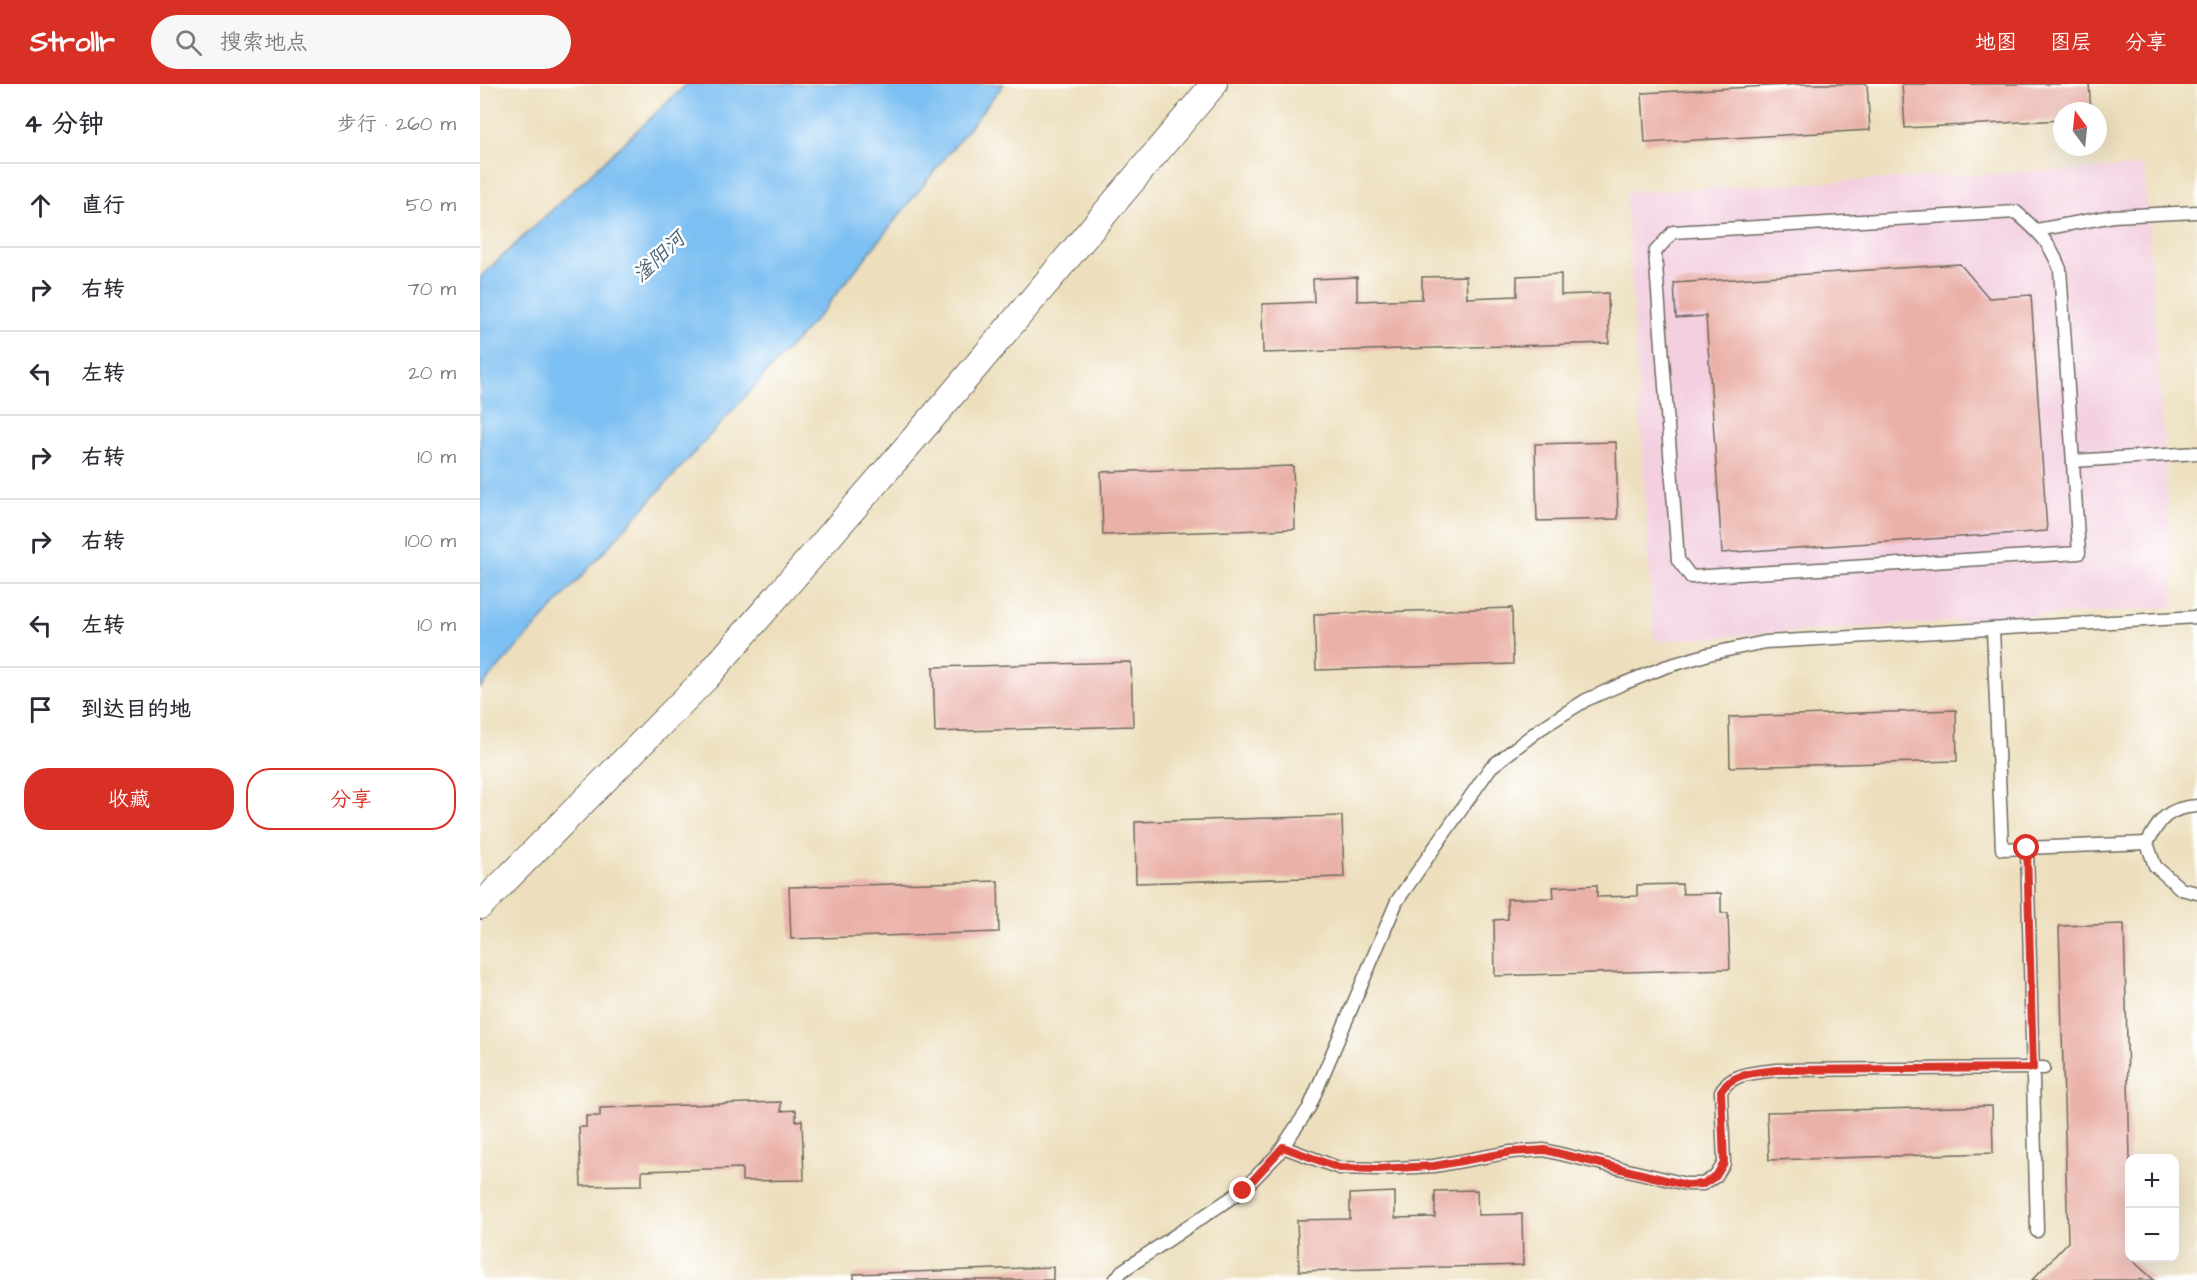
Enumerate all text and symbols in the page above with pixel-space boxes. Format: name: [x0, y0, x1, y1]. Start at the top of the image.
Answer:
search box: [151, 15, 571, 69]
text: Strollr: [30, 23, 115, 62]
icon: search: [172, 26, 205, 59]
text: 搜索地点: [220, 27, 308, 58]
text: 地图: [1975, 28, 2017, 57]
text: 图层: [2050, 28, 2092, 57]
text: 分享: [2125, 28, 2167, 57]
north arrow: [2053, 102, 2107, 156]
text: 4 分钟: [24, 106, 104, 142]
text: 步行 · 260 m: [337, 110, 456, 138]
icon: ahead: [24, 189, 57, 222]
text: 直行: [81, 190, 125, 221]
text: 50 m: [406, 191, 456, 219]
water label: 滏阳河: [626, 223, 694, 289]
icon: right: [24, 273, 57, 306]
text: 右转: [81, 274, 125, 305]
text: 70 m: [408, 275, 456, 303]
icon: left: [24, 357, 57, 390]
text: 左转: [81, 358, 125, 389]
text: 20 m: [408, 359, 456, 387]
icon: right: [24, 441, 57, 474]
text: 右转: [81, 442, 125, 473]
text: 10 m: [417, 443, 456, 471]
icon: right: [24, 525, 57, 558]
text: 右转: [81, 526, 125, 557]
text: 100 m: [405, 527, 456, 555]
icon: left: [24, 609, 57, 642]
text: 左转: [81, 610, 125, 641]
text: 10 m: [417, 611, 456, 639]
icon: arrive: [24, 693, 57, 726]
text: 到达目的地: [81, 694, 191, 725]
button: 收藏: [24, 768, 234, 830]
button: 分享: [246, 768, 456, 830]
route start: [2013, 834, 2039, 860]
map controls: [2125, 1154, 2179, 1262]
button: +: [2125, 1154, 2179, 1208]
route end: [1229, 1177, 1255, 1203]
button: −: [2125, 1208, 2179, 1262]

